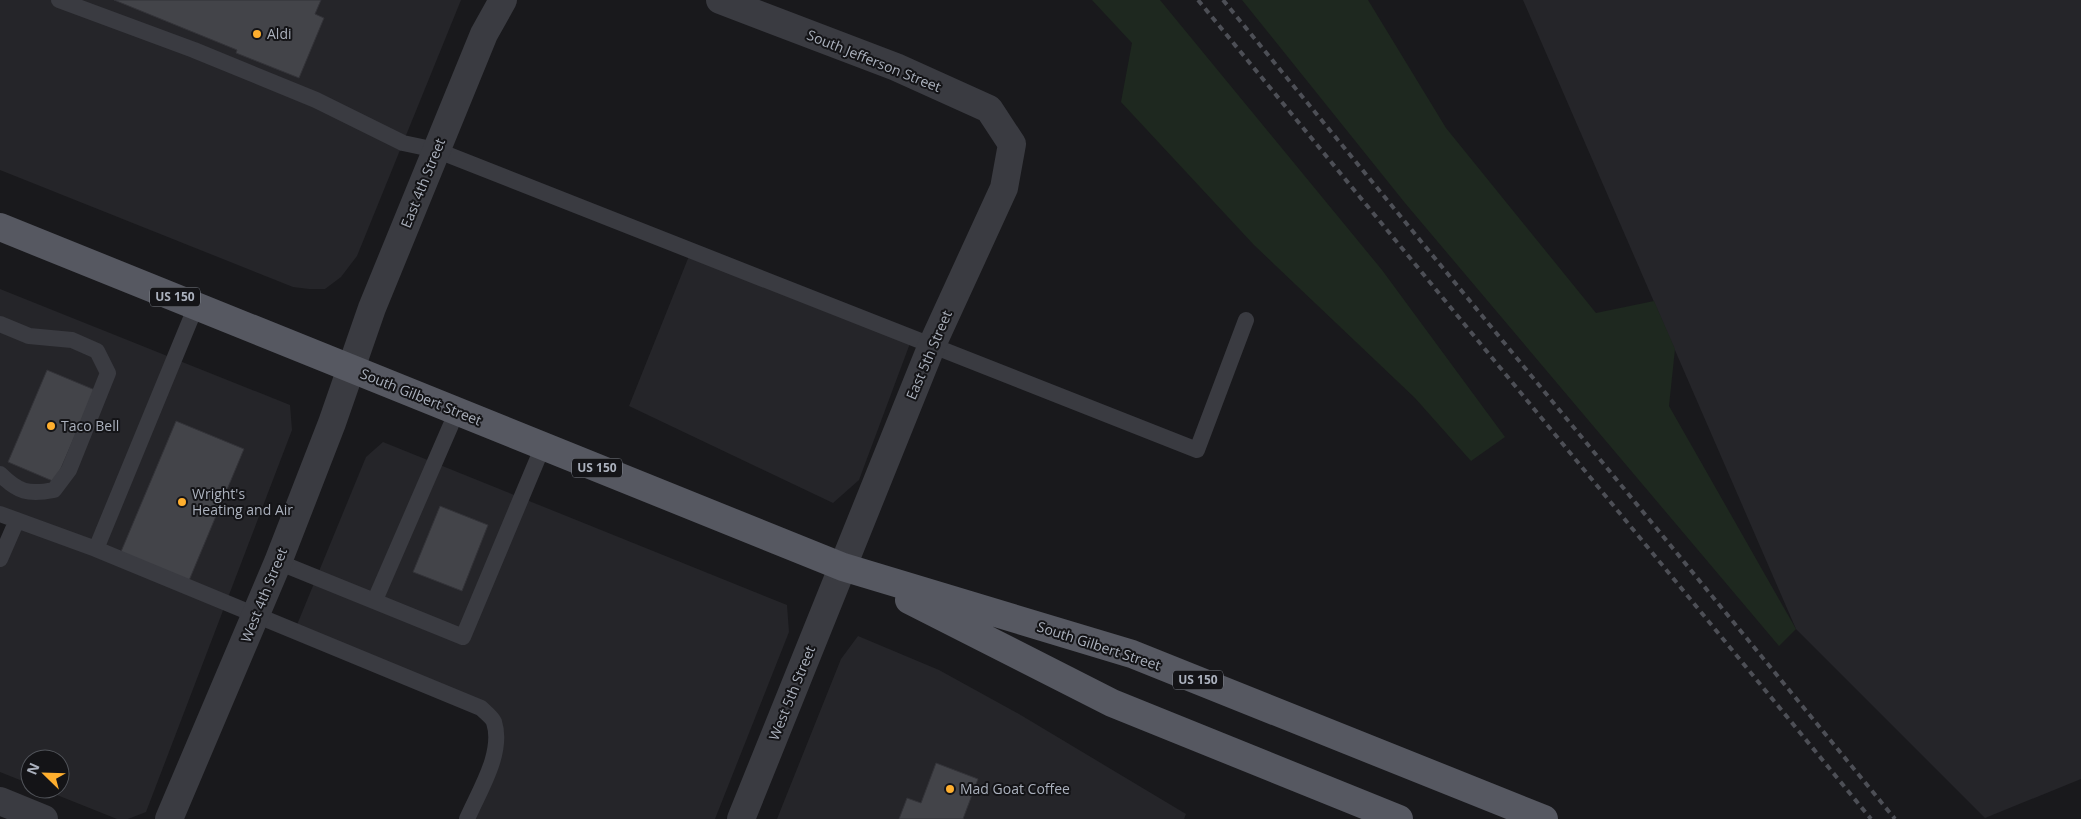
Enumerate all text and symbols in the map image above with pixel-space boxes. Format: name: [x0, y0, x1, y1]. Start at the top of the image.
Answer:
place label: Aldi: [267, 24, 292, 43]
street label: South Jefferson Street: [804, 25, 944, 96]
marker: Aldi: [251, 28, 263, 40]
street label: East 4th Street: [396, 135, 449, 230]
road number: US 150: [150, 288, 200, 306]
street label: East 5th Street: [901, 307, 956, 402]
street label: South Gilbert Street: [358, 364, 485, 430]
place label: Taco Bell: [61, 416, 119, 435]
marker: Taco Bell: [45, 420, 57, 432]
road number: US 150: [572, 458, 622, 478]
place label: Wright's Heating and Air: [192, 484, 293, 519]
marker: Wright's Heating and Air: [176, 496, 188, 508]
street label: West 4th Street: [236, 545, 291, 645]
street label: South Gilbert Street: [1035, 617, 1163, 674]
street label: West 5th Street: [764, 643, 819, 743]
road number: US 150: [1173, 670, 1223, 690]
north arrow: [20, 749, 70, 799]
text: N: [22, 760, 44, 778]
place label: Mad Goat Coffee: [960, 779, 1070, 798]
marker: Mad Goat Coffee: [944, 783, 956, 795]

